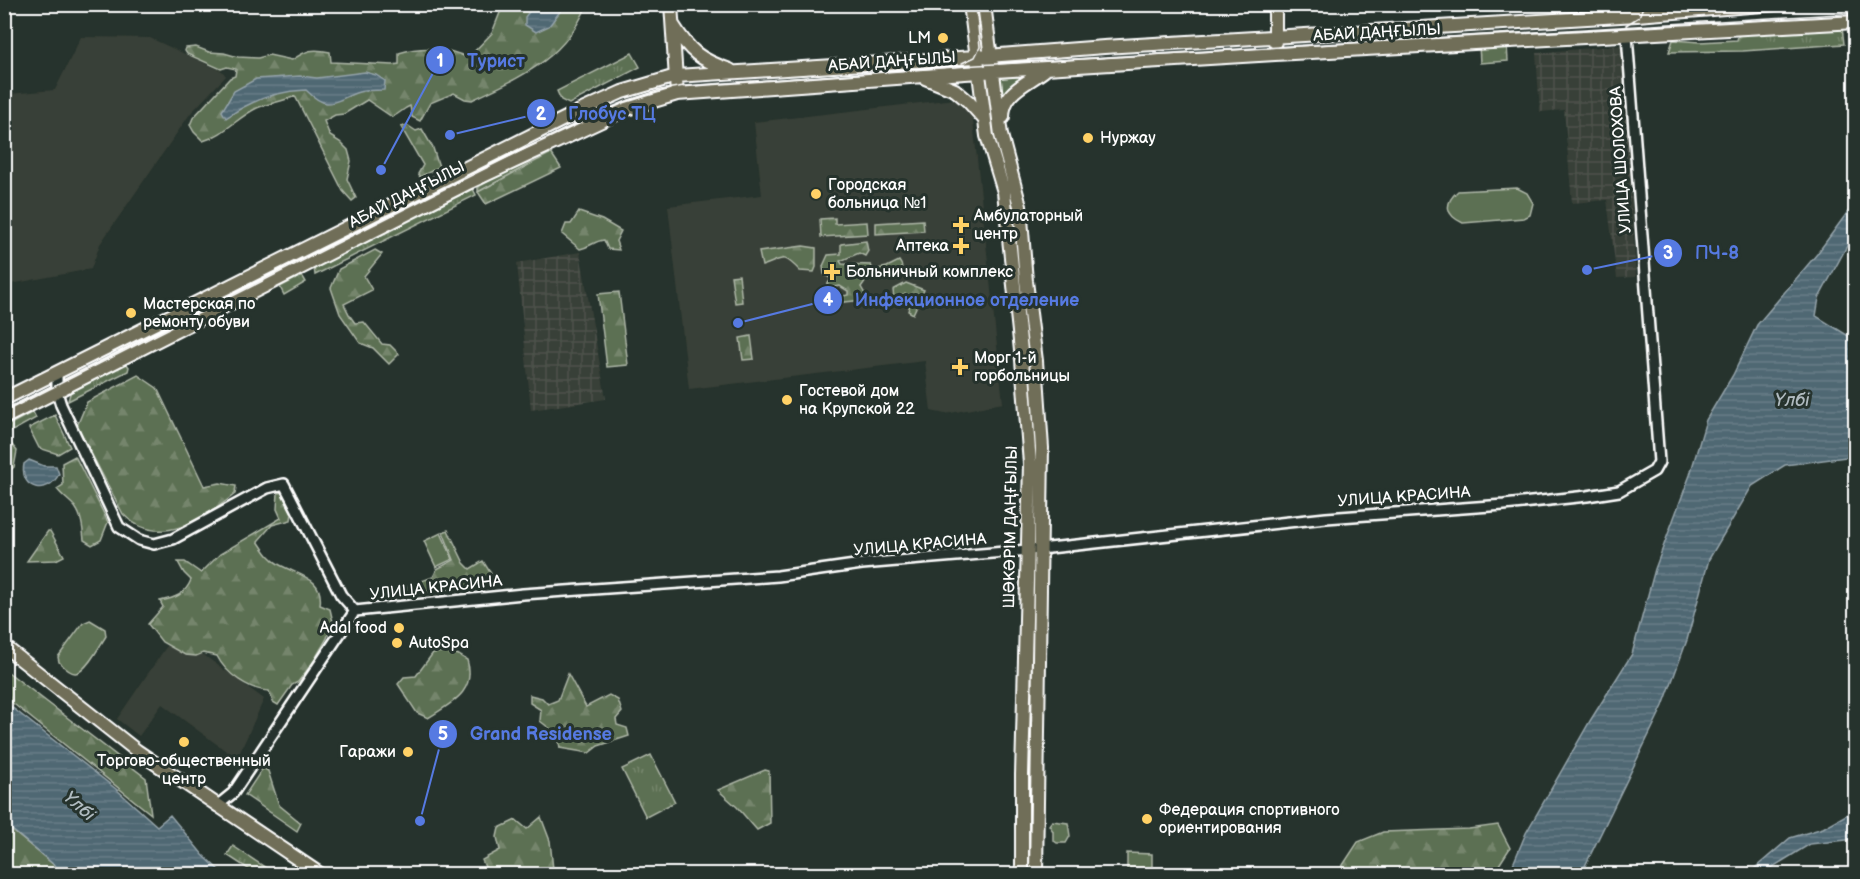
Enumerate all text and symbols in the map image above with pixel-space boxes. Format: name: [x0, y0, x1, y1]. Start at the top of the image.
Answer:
street label: АБАЙ ДАҢҒЫЛЫ: [1312, 20, 1441, 46]
place label: LM: [908, 29, 931, 48]
marker: LM: [936, 31, 950, 45]
callout: Турист: [425, 42, 537, 78]
street label: АБАЙ ДАҢҒЫЛЫ: [827, 48, 956, 76]
text: 1: [436, 51, 444, 72]
text: Турист: [467, 51, 525, 72]
street label: УЛИЦА ШОЛОХОВА: [1606, 86, 1636, 234]
callout: Глобус ТЦ: [526, 95, 668, 131]
text: 2: [536, 104, 547, 125]
text: Глобус ТЦ: [568, 104, 656, 125]
place label: Нуржау: [1100, 129, 1156, 148]
marker: Нуржау: [1081, 131, 1095, 145]
street label: АБАЙ ДАҢҒЫЛЫ: [345, 158, 468, 233]
place label: Городская больница №1: [828, 176, 927, 213]
marker: Городская больница №1: [809, 187, 823, 201]
place label: Амбулаторный центр: [973, 207, 1083, 244]
marker: Амбулаторный центр: [952, 216, 970, 234]
callout: ПЧ-8: [1653, 235, 1751, 271]
place label: Аптека: [895, 237, 950, 256]
marker: Аптека: [954, 239, 968, 253]
text: 3: [1663, 243, 1673, 264]
text: ПЧ-8: [1695, 243, 1739, 264]
marker: Больничный комплекс: [823, 263, 841, 281]
place label: Больничный комплекс: [846, 263, 1013, 282]
callout: Инфекционное отделение: [813, 282, 1091, 318]
text: 4: [823, 290, 834, 311]
text: Инфекционное отделение: [855, 290, 1079, 311]
place label: Мастерская по ремонту обуви: [143, 295, 255, 332]
marker: Мастерская по ремонту обуви: [124, 306, 138, 320]
place label: Морг 1-й горбольницы: [974, 349, 1070, 386]
marker: Морг 1-й горбольницы: [951, 358, 969, 376]
place label: Гостевой дом на Крупской 22: [799, 382, 915, 419]
water label: Үлбі: [1775, 390, 1810, 411]
marker: Гостевой дом на Крупской 22: [780, 393, 794, 407]
street label: ШӘКӘРІМ ДАҢҒЫЛЫ: [1000, 445, 1022, 609]
street label: УЛИЦА КРАСИНА: [1337, 483, 1471, 511]
street label: УЛИЦА КРАСИНА: [853, 530, 987, 560]
street label: УЛИЦА КРАСИНА: [369, 572, 503, 604]
place label: Adal food: [320, 619, 387, 638]
marker: Adal food: [392, 621, 406, 635]
place label: AutoSpa: [409, 634, 469, 653]
marker: AutoSpa: [390, 636, 404, 650]
callout: Grand Residense: [428, 716, 623, 752]
text: 5: [438, 724, 448, 745]
text: Grand Residense: [470, 724, 612, 745]
marker: Торгово-общественный центр: [177, 735, 191, 749]
place label: Гаражи: [339, 743, 396, 762]
marker: Гаражи: [401, 745, 415, 759]
place label: Торгово-общественный центр: [97, 752, 271, 789]
water label: Үлбі: [59, 787, 99, 826]
place label: Федерация спортивного ориентирования: [1159, 801, 1340, 838]
marker: Федерация спортивного ориентирования: [1140, 812, 1154, 826]

